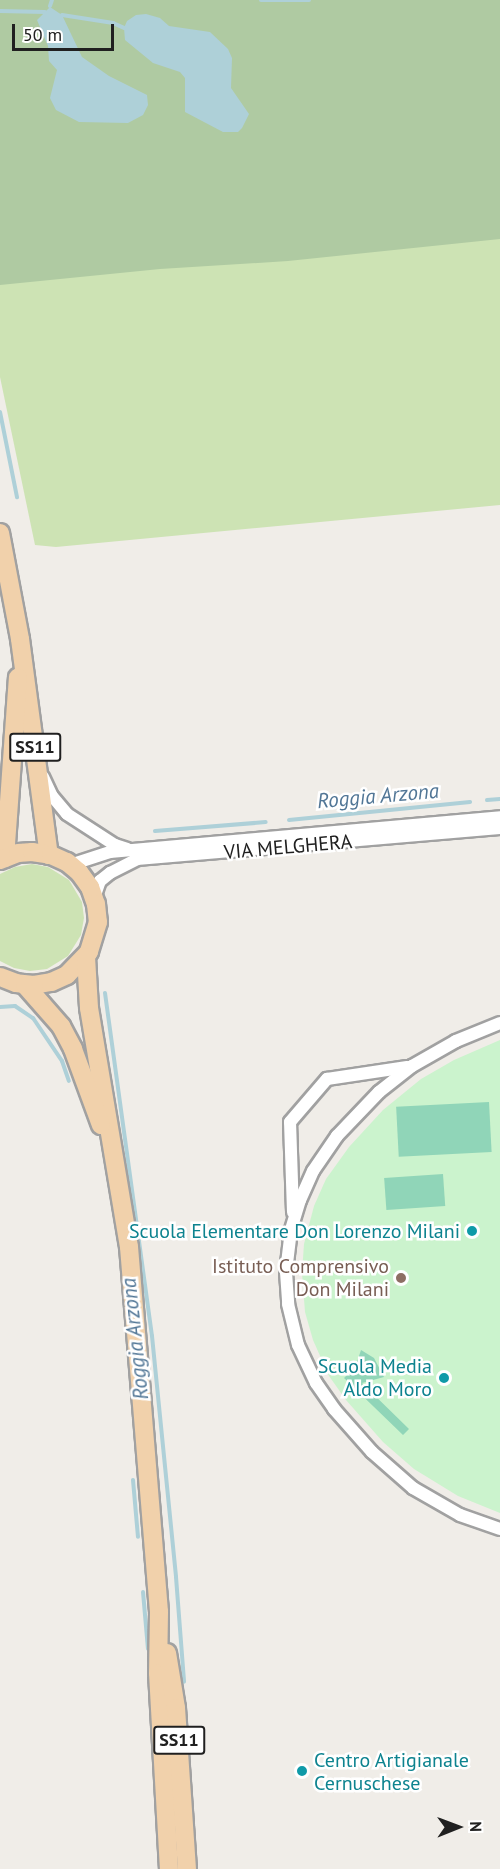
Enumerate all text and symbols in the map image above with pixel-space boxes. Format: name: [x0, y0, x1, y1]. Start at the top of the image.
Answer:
scale bar: [15, 12, 117, 50]
text: 50 m: [23, 23, 62, 46]
road number: SS11: [8, 732, 62, 762]
water label: Roggia Arzona: [316, 778, 440, 814]
street label: VIA MELGHERA: [223, 829, 353, 865]
place label: Scuola Elementare Don Lorenzo Milani: [129, 1219, 460, 1243]
marker: Scuola Elementare Don Lorenzo Milani: [465, 1224, 479, 1238]
place label: Istituto Comprensivo Don Milani: [212, 1254, 389, 1301]
marker: Istituto Comprensivo Don Milani: [394, 1271, 408, 1285]
water label: Roggia Arzona: [116, 1277, 154, 1401]
place label: Scuola Media Aldo Moro: [318, 1354, 432, 1401]
marker: Scuola Media Aldo Moro: [437, 1371, 451, 1385]
road number: SS11: [152, 1725, 206, 1755]
place label: Centro Artigianale Cernuschese: [314, 1748, 470, 1795]
marker: Centro Artigianale Cernuschese: [295, 1764, 309, 1778]
north arrow: [428, 1797, 488, 1857]
text: N: [466, 1821, 486, 1832]

